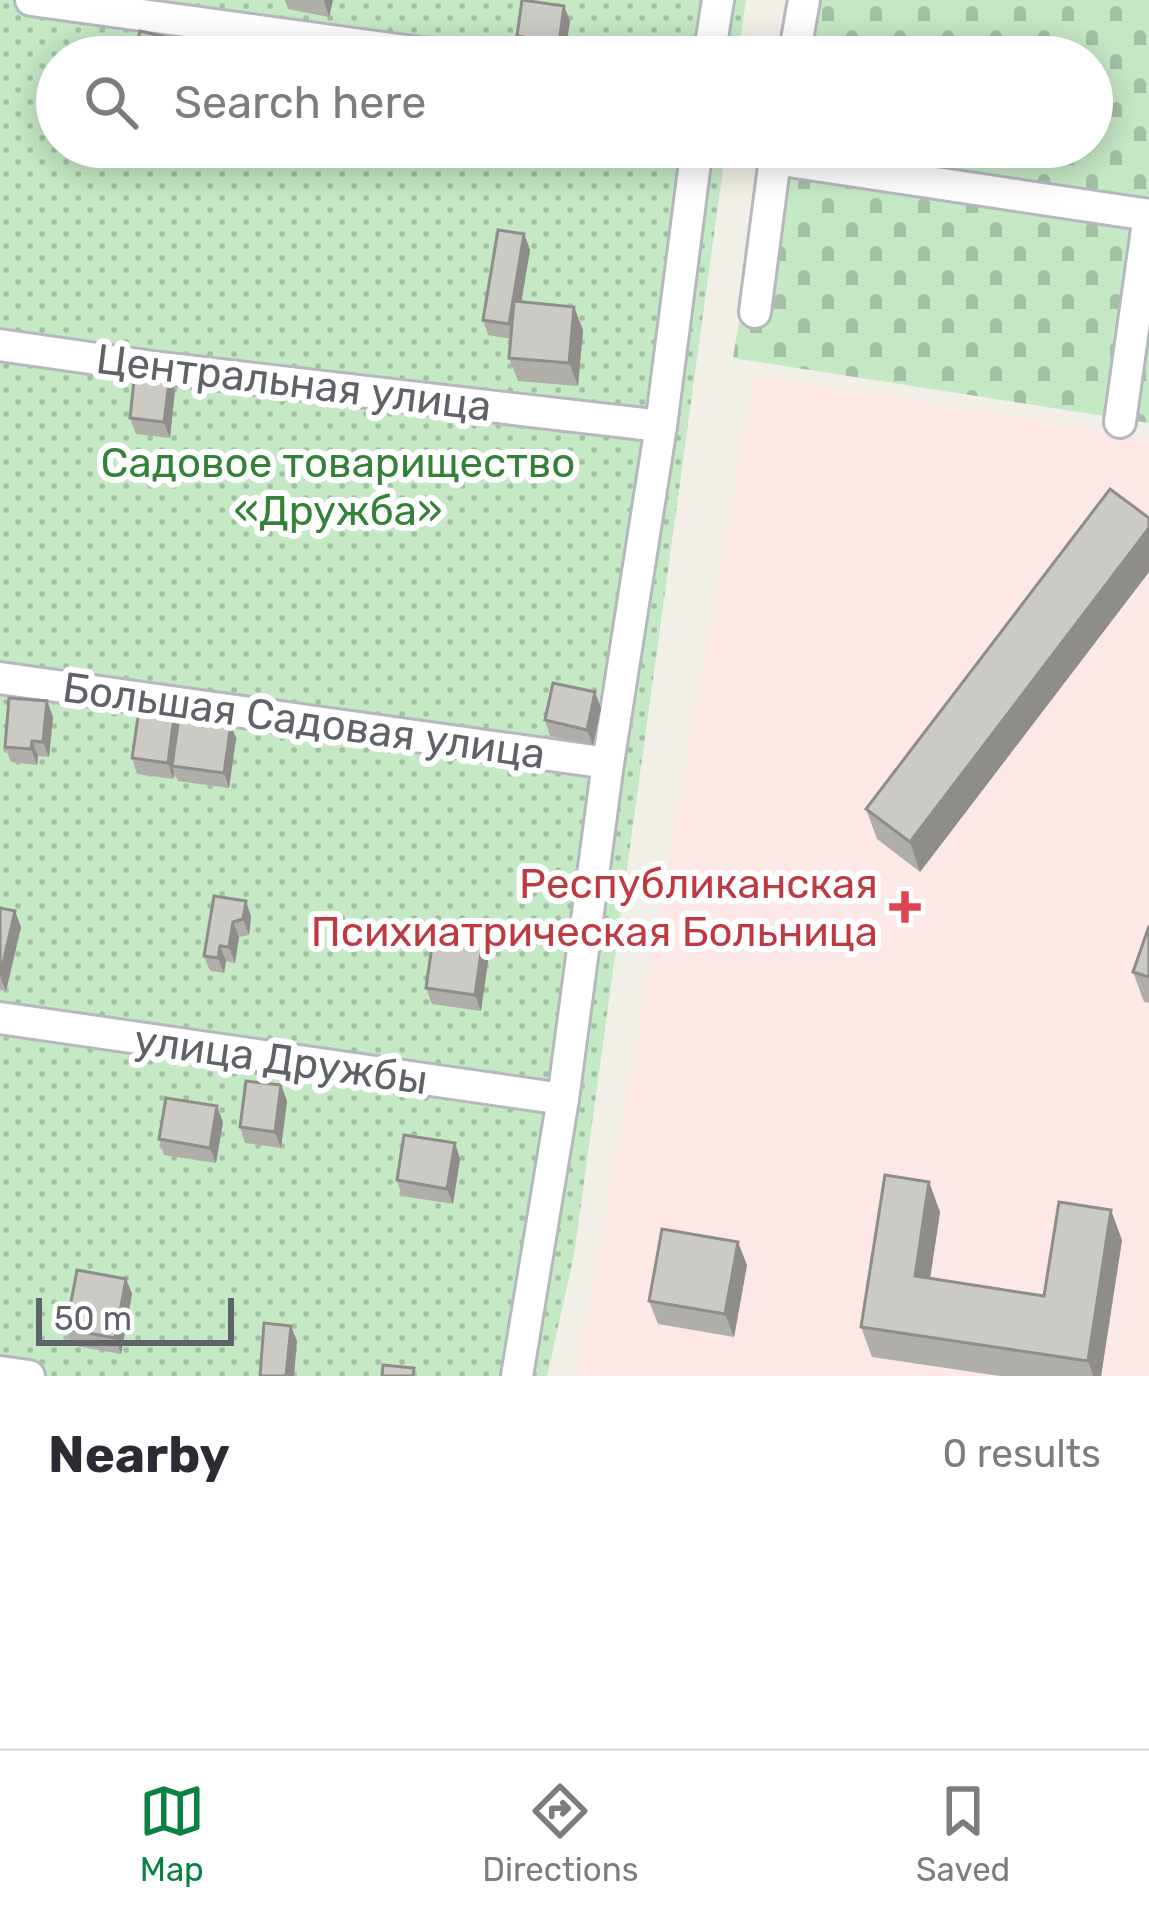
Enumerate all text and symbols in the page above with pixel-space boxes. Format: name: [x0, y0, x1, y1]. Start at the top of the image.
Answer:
search box: [36, 36, 1113, 168]
icon: search: [78, 69, 144, 135]
text: Search here: [174, 76, 426, 129]
street label: Центральная улица: [94, 334, 494, 432]
park label: Садовое товарищество «Дружба»: [101, 438, 575, 536]
street label: Большая Садовая улица: [59, 662, 548, 780]
place label: Республиканская Психиатрическая Больница: [311, 859, 878, 957]
marker: Республиканская Психиатрическая Больница: [889, 891, 921, 923]
street label: улица Дружбы: [131, 1015, 431, 1105]
scale bar: [36, 1292, 234, 1345]
text: 50 m: [54, 1299, 132, 1338]
text: Nearby: [48, 1424, 230, 1485]
text: 0 results: [942, 1431, 1101, 1477]
tab: Map: [139, 1778, 205, 1889]
tab: Directions: [482, 1778, 639, 1889]
tab: Saved: [916, 1778, 1010, 1889]

